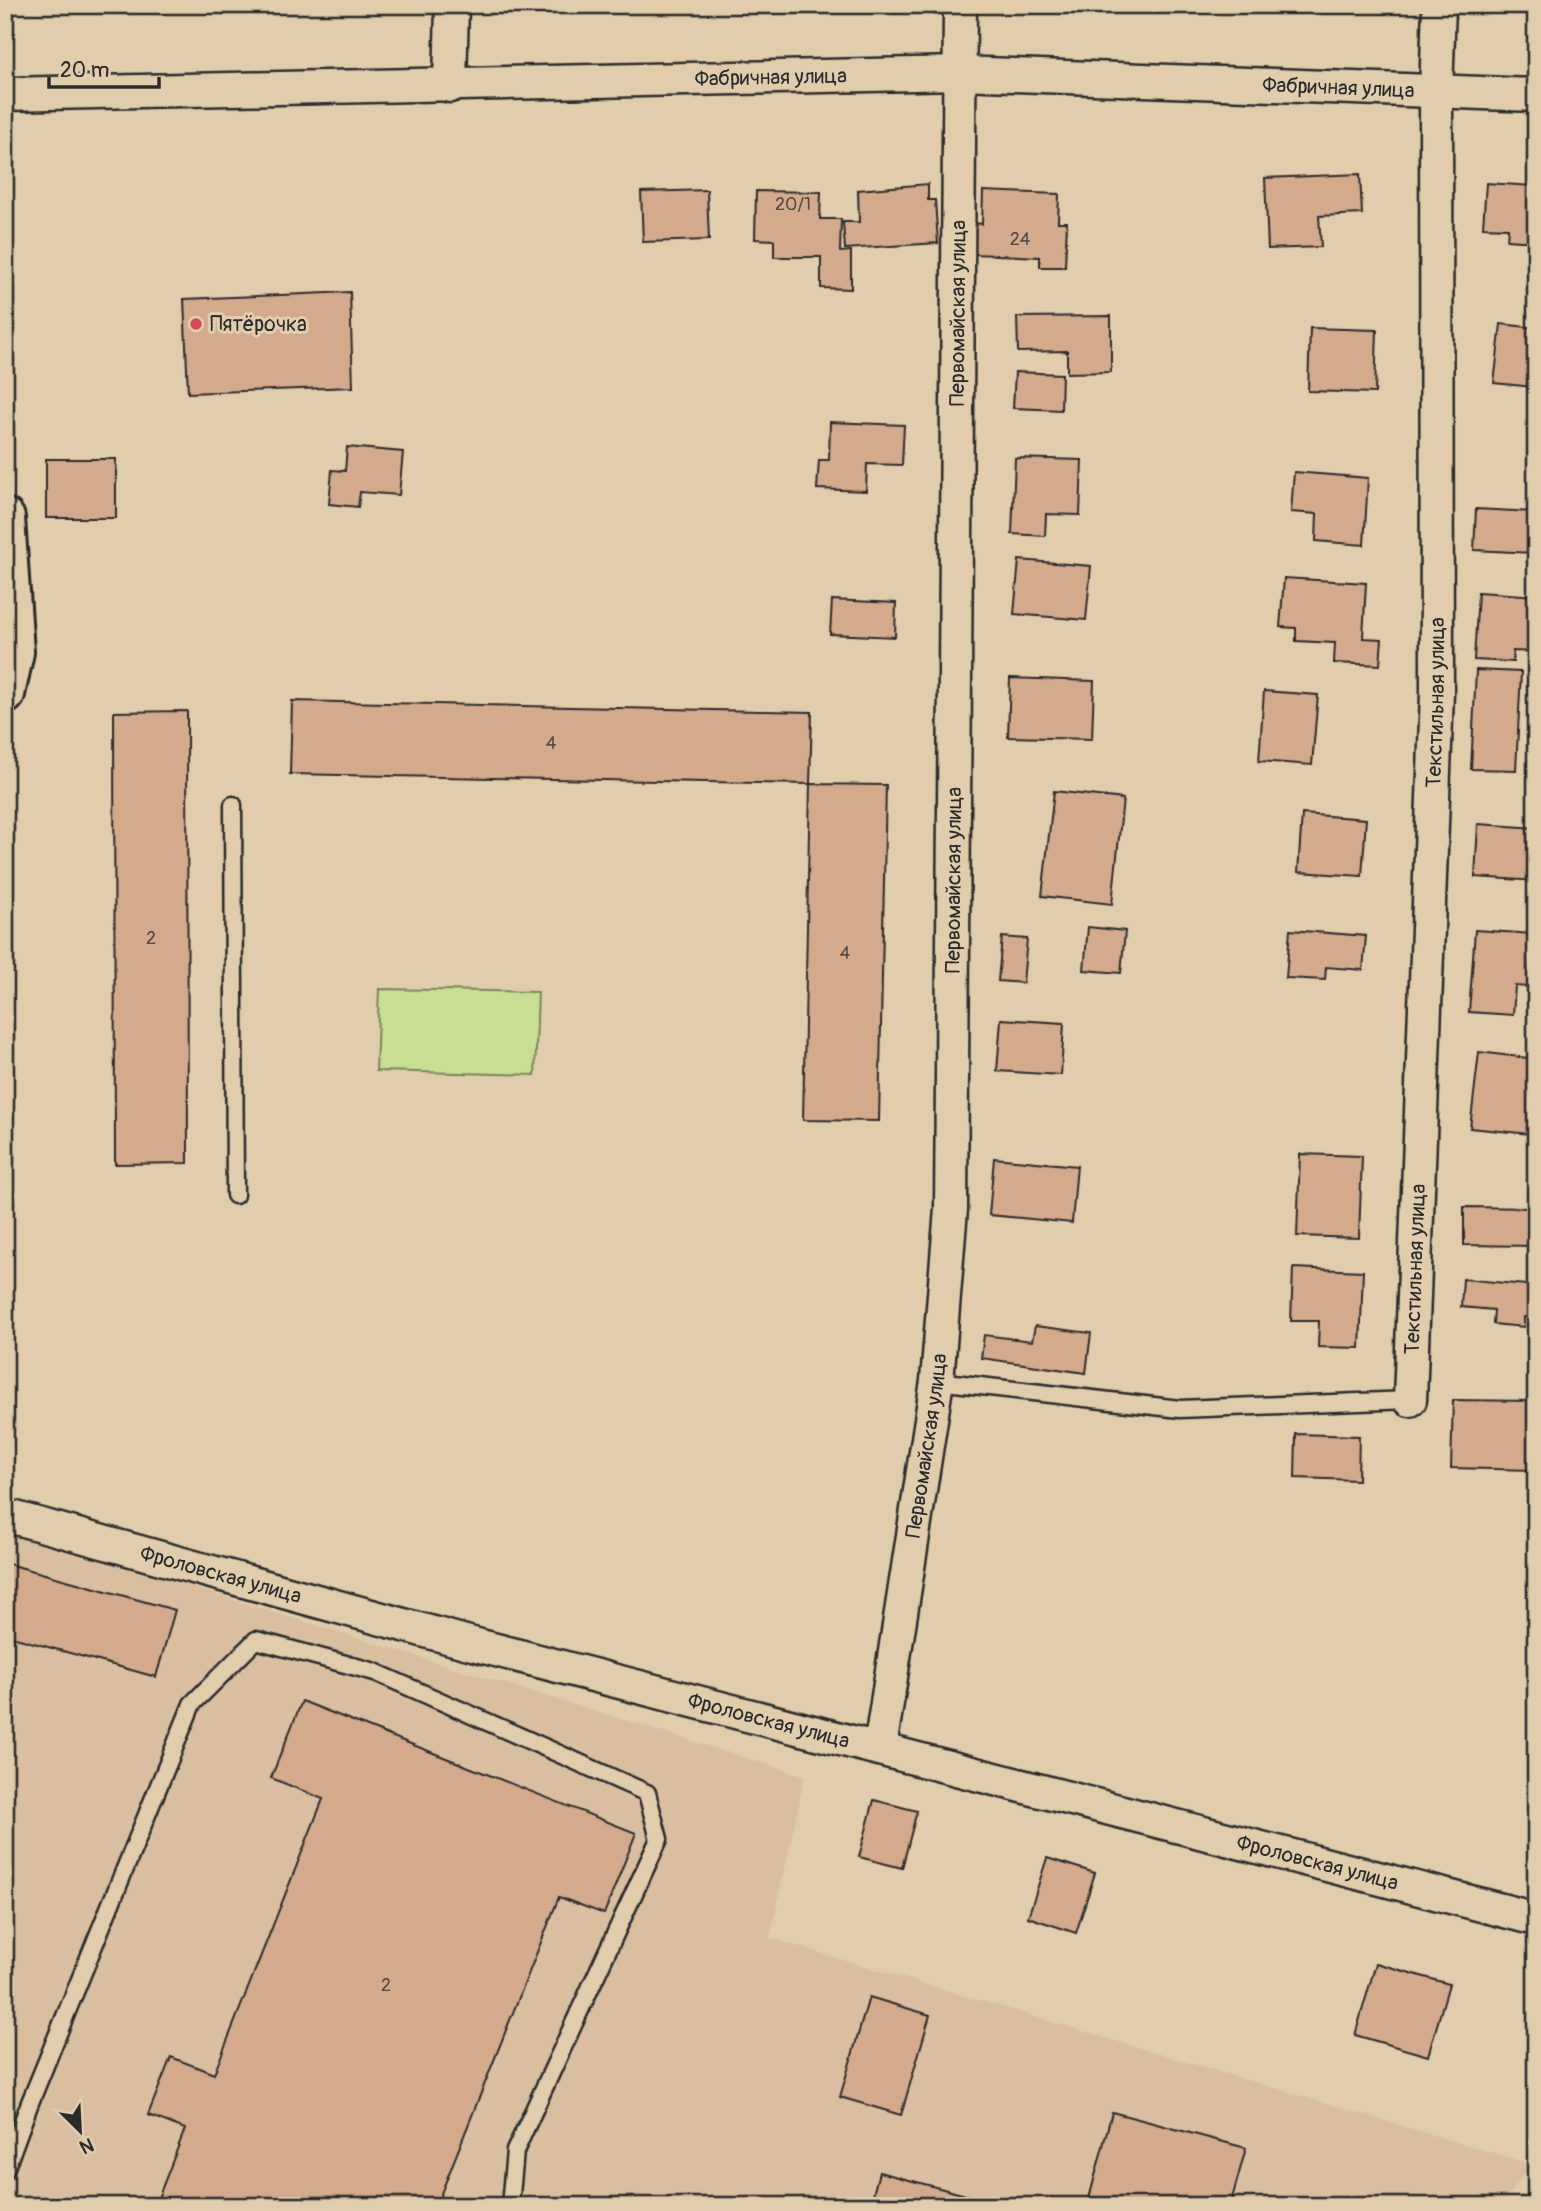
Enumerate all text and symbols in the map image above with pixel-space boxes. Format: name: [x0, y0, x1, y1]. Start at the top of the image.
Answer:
scale bar: [49, 46, 159, 90]
text: 20 m: [60, 57, 109, 84]
street label: Фабричная улица: [694, 62, 847, 93]
street label: Фабричная улица: [1262, 72, 1415, 104]
house number: 20/1: [775, 193, 811, 216]
street label: Первомайская улица: [944, 220, 972, 406]
house number: 24: [1010, 228, 1031, 251]
place label: Пятёрочка: [210, 311, 307, 338]
marker: Пятёрочка: [188, 316, 204, 332]
street label: Текстильная улица: [1420, 617, 1451, 788]
house number: 4: [546, 732, 557, 755]
street label: Первомайская улица: [940, 787, 968, 973]
house number: 2: [146, 927, 156, 950]
house number: 4: [840, 942, 851, 965]
street label: Текстильная улица: [1399, 1183, 1432, 1355]
street label: Первомайская улица: [900, 1352, 953, 1540]
street label: Фроловская улица: [137, 1540, 304, 1610]
street label: Фроловская улица: [685, 1687, 852, 1755]
street label: Фроловская улица: [1234, 1829, 1401, 1897]
house number: 2: [381, 1974, 391, 1997]
north arrow: [46, 2096, 116, 2166]
text: N: [76, 2132, 97, 2159]

